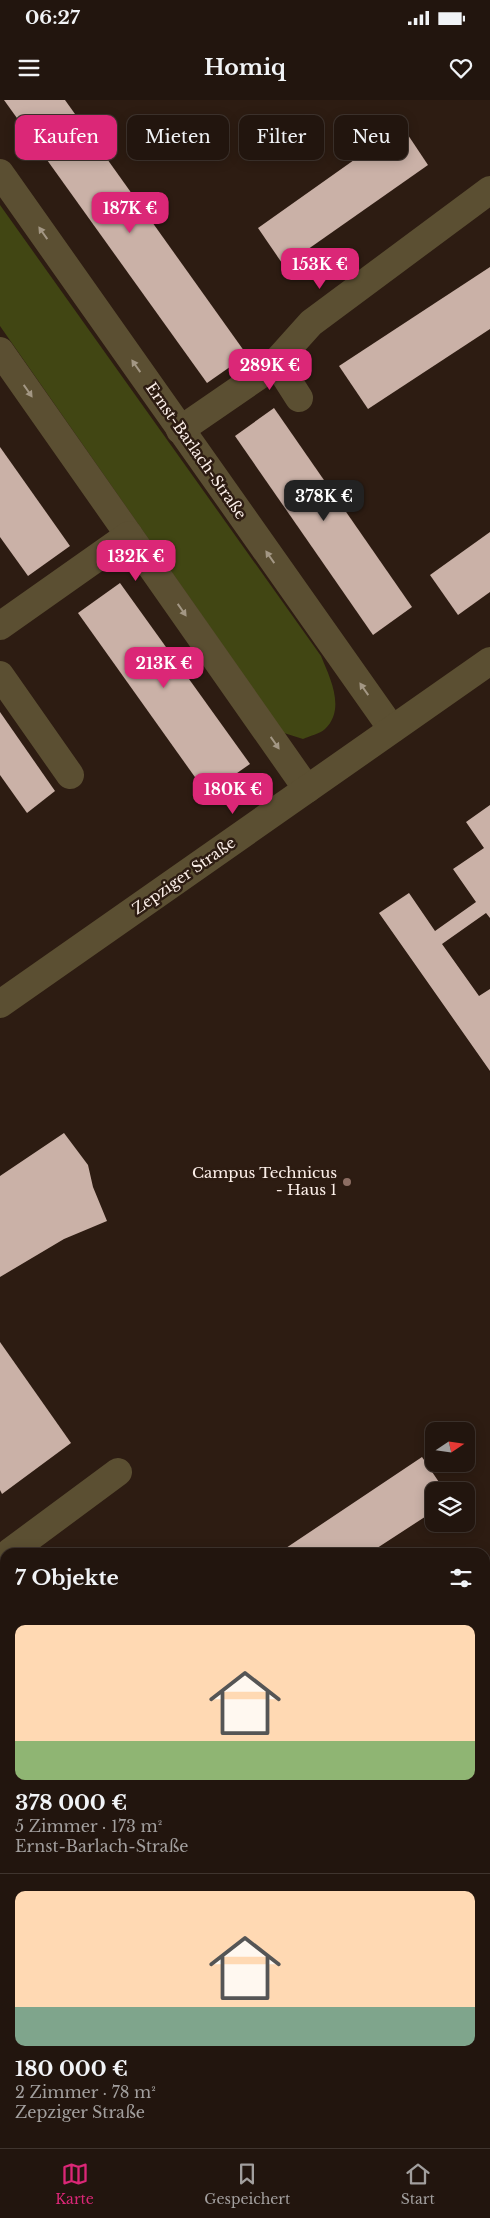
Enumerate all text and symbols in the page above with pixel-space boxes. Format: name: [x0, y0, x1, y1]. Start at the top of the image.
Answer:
text: 06:27: [25, 6, 80, 29]
icon: menu: [15, 54, 43, 82]
text: Homiq: [204, 54, 286, 81]
icon: heart: [447, 54, 475, 82]
chip: Kaufen: [15, 115, 117, 160]
chip: Mieten: [127, 115, 229, 160]
chip: Filter: [239, 115, 324, 160]
chip: Neu: [334, 115, 408, 160]
pin: 187K €: [89, 192, 171, 234]
text: 187K €: [103, 198, 157, 218]
one-way arrow: [38, 226, 48, 240]
pin: 153K €: [279, 248, 361, 290]
text: 153K €: [292, 254, 348, 274]
pin: 289K €: [229, 348, 311, 391]
text: 289K €: [240, 355, 300, 375]
one-way arrow: [131, 360, 141, 373]
street label: Ernst-Barlach-Straße: [142, 379, 251, 523]
one-way arrow: [23, 384, 33, 397]
pin: 378K €: [283, 480, 365, 522]
text: 378K €: [295, 486, 353, 506]
pin: 132K €: [95, 540, 177, 582]
text: 132K €: [108, 546, 164, 566]
one-way arrow: [265, 550, 275, 563]
one-way arrow: [177, 603, 187, 616]
pin: 213K €: [123, 646, 205, 689]
text: 213K €: [136, 653, 192, 673]
one-way arrow: [359, 683, 369, 696]
one-way arrow: [270, 736, 280, 750]
pin: 180K €: [192, 772, 274, 815]
text: 180K €: [204, 779, 262, 799]
street label: Zepziger Straße: [128, 833, 239, 918]
place label: Campus Technicus - Haus 1: [192, 1163, 337, 1199]
marker: Campus Technicus - Haus 1: [341, 1176, 353, 1188]
north arrow: [425, 1422, 475, 1472]
map controls: [425, 1422, 475, 1532]
button: layers: [425, 1482, 475, 1532]
icon: filters: [447, 1564, 475, 1592]
text: 7 Objekte: [15, 1565, 119, 1591]
icon: home: [200, 1658, 290, 1748]
text: 378 000 €: [15, 1790, 127, 1816]
text: 5 Zimmer · 173 m²: [15, 1816, 162, 1836]
text: Ernst-Barlach-Straße: [15, 1836, 189, 1856]
icon: home: [200, 1923, 290, 2013]
text: 180 000 €: [15, 2056, 128, 2082]
text: 2 Zimmer · 78 m²: [15, 2082, 156, 2102]
text: Zepziger Straße: [15, 2102, 145, 2122]
tab: Karte: [55, 2160, 94, 2208]
tab: Gespeichert: [204, 2160, 290, 2208]
tab: Start: [401, 2160, 435, 2208]

